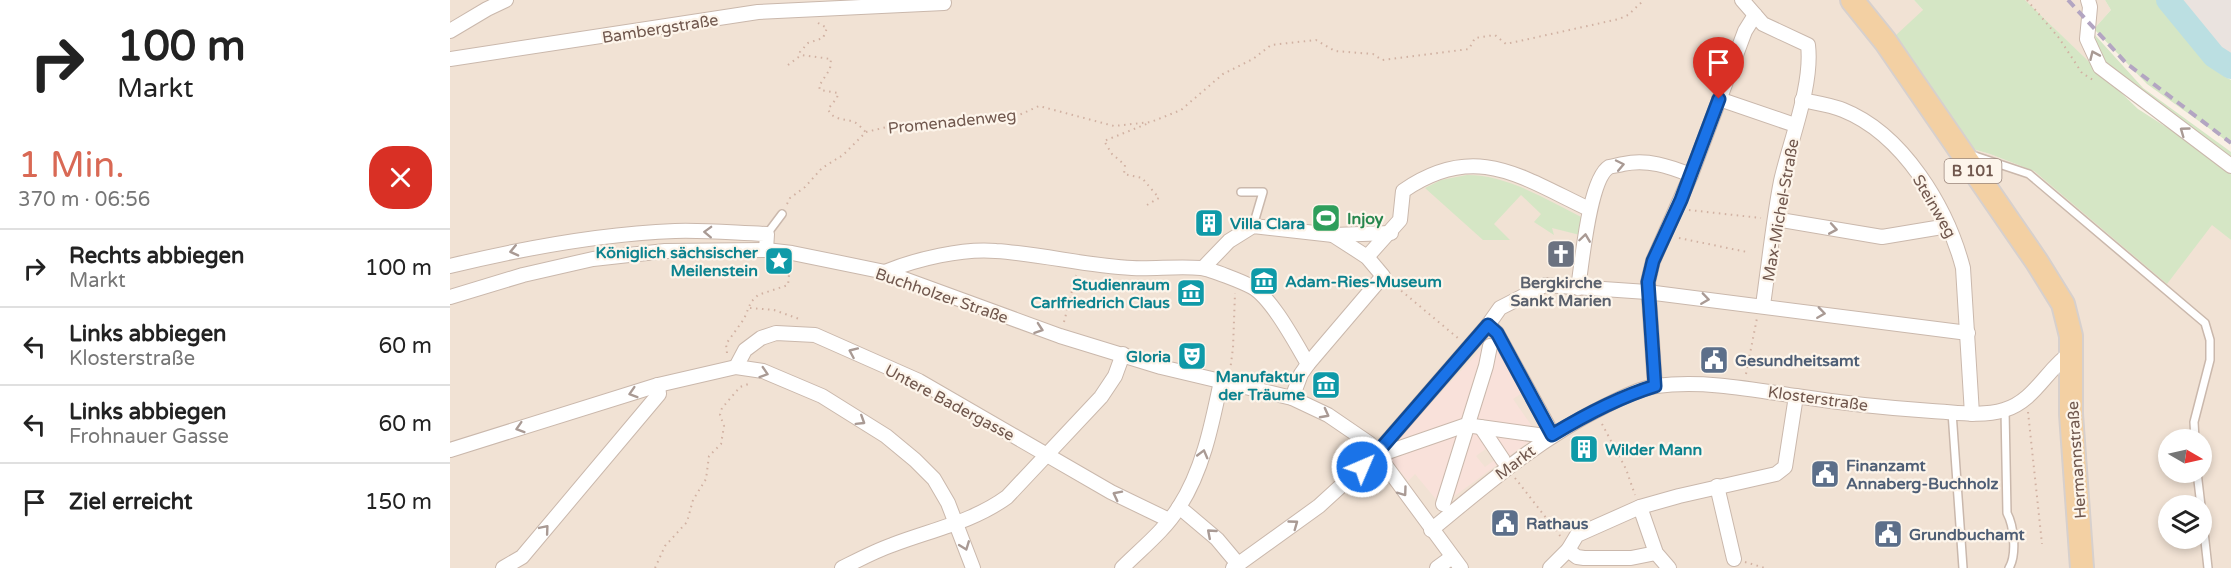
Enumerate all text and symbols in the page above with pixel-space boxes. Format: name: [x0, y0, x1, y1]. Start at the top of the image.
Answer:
street label: Bambergstraße: [601, 10, 720, 48]
text: 100 m: [117, 21, 246, 72]
icon: right: [18, 24, 96, 102]
pin: [1693, 37, 1744, 99]
icon: arrive: [1702, 46, 1735, 79]
one-way arrow: [2090, 50, 2102, 61]
text: Markt: [117, 72, 194, 105]
street label: Promenadenweg: [887, 105, 1017, 139]
one-way arrow: [2179, 127, 2190, 138]
street label: Max-Michel-Straße: [1759, 137, 1803, 283]
text: 1 Min.: [18, 144, 125, 187]
button: close: [369, 146, 432, 209]
one-way arrow: [1615, 159, 1625, 172]
road number: B 101: [1944, 159, 2002, 183]
street label: Steinweg: [1908, 171, 1960, 242]
text: 370 m · 06:56: [18, 188, 150, 212]
sports icon: Injoy: [1310, 202, 1342, 234]
building icon: Villa Clara: [1193, 207, 1225, 239]
place label: Injoy: [1347, 209, 1384, 229]
place label: Villa Clara: [1230, 214, 1305, 234]
one-way arrow: [1828, 222, 1838, 235]
one-way arrow: [704, 226, 713, 239]
one-way arrow: [1579, 234, 1591, 243]
church icon: Bergkirche Sankt Marien: [1545, 238, 1577, 270]
text: Rechts abbiegen: [69, 243, 244, 269]
one-way arrow: [510, 243, 520, 256]
place label: Königlich sächsischer Meilenstein: [596, 243, 759, 281]
place icon: Königlich sächsischer Meilenstein: [763, 245, 795, 277]
icon: right: [18, 252, 51, 285]
text: 100 m: [365, 255, 432, 281]
street label: Buchholzer Straße: [873, 264, 1011, 328]
museum icon: Adam-Ries-Museum: [1248, 265, 1280, 297]
text: Markt: [69, 269, 126, 293]
place label: Adam-Ries-Museum: [1285, 272, 1442, 292]
place label: Bergkirche Sankt Marien: [1511, 273, 1611, 311]
place label: Studienraum Carlfriedrich Claus: [1030, 275, 1170, 313]
museum icon: Studienraum Carlfriedrich Claus: [1175, 277, 1207, 309]
one-way arrow: [1700, 292, 1710, 304]
one-way arrow: [1816, 306, 1826, 318]
text: Links abbiegen: [69, 321, 227, 347]
one-way arrow: [1033, 321, 1044, 334]
icon: left: [18, 330, 51, 363]
text: 60 m: [378, 333, 432, 359]
theatre icon: Gloria: [1176, 340, 1208, 372]
public building icon: Gesundheitsamt: [1698, 344, 1730, 376]
text: Klosterstraße: [69, 347, 195, 371]
one-way arrow: [849, 347, 860, 359]
place label: Gloria: [1126, 347, 1171, 367]
place label: Gesundheitsamt: [1735, 351, 1860, 371]
street label: Untere Badergasse: [881, 360, 1018, 446]
one-way arrow: [758, 365, 769, 378]
place label: Manufaktur der Träume: [1216, 367, 1306, 405]
museum icon: Manufaktur der Träume: [1310, 369, 1342, 401]
street label: Klosterstraße: [1767, 382, 1869, 416]
one-way arrow: [628, 386, 639, 398]
text: Links abbiegen: [69, 399, 227, 425]
street label: Hermannstraße: [2063, 400, 2091, 519]
one-way arrow: [1319, 407, 1330, 418]
icon: left: [18, 408, 51, 441]
text: 60 m: [378, 411, 432, 437]
one-way arrow: [855, 413, 865, 425]
one-way arrow: [515, 421, 526, 433]
text: Frohnauer Gasse: [69, 425, 229, 449]
north arrow: [2158, 429, 2212, 483]
map controls: [2158, 429, 2212, 549]
building icon: Wilder Mann: [1568, 433, 1600, 465]
position arrow: [1330, 435, 1394, 499]
place label: Wilder Mann: [1605, 440, 1702, 460]
street label: Markt: [1491, 441, 1540, 484]
one-way arrow: [1195, 449, 1208, 459]
place label: Finanzamt Annaberg-Buchholz: [1846, 456, 1998, 494]
public building icon: Finanzamt Annaberg-Buchholz: [1809, 458, 1841, 490]
one-way arrow: [1396, 485, 1407, 496]
icon: arrive: [18, 486, 51, 519]
text: Ziel erreicht: [69, 489, 192, 515]
text: 150 m: [365, 489, 432, 515]
one-way arrow: [1112, 491, 1123, 502]
button: layers: [2158, 495, 2212, 549]
public building icon: Rathaus: [1489, 507, 1521, 539]
place label: Rathaus: [1526, 514, 1589, 534]
public building icon: Grundbuchamt: [1872, 518, 1904, 550]
one-way arrow: [1287, 521, 1298, 532]
one-way arrow: [538, 524, 549, 535]
place label: Grundbuchamt: [1909, 525, 2025, 545]
one-way arrow: [1207, 530, 1218, 541]
one-way arrow: [958, 540, 970, 551]

